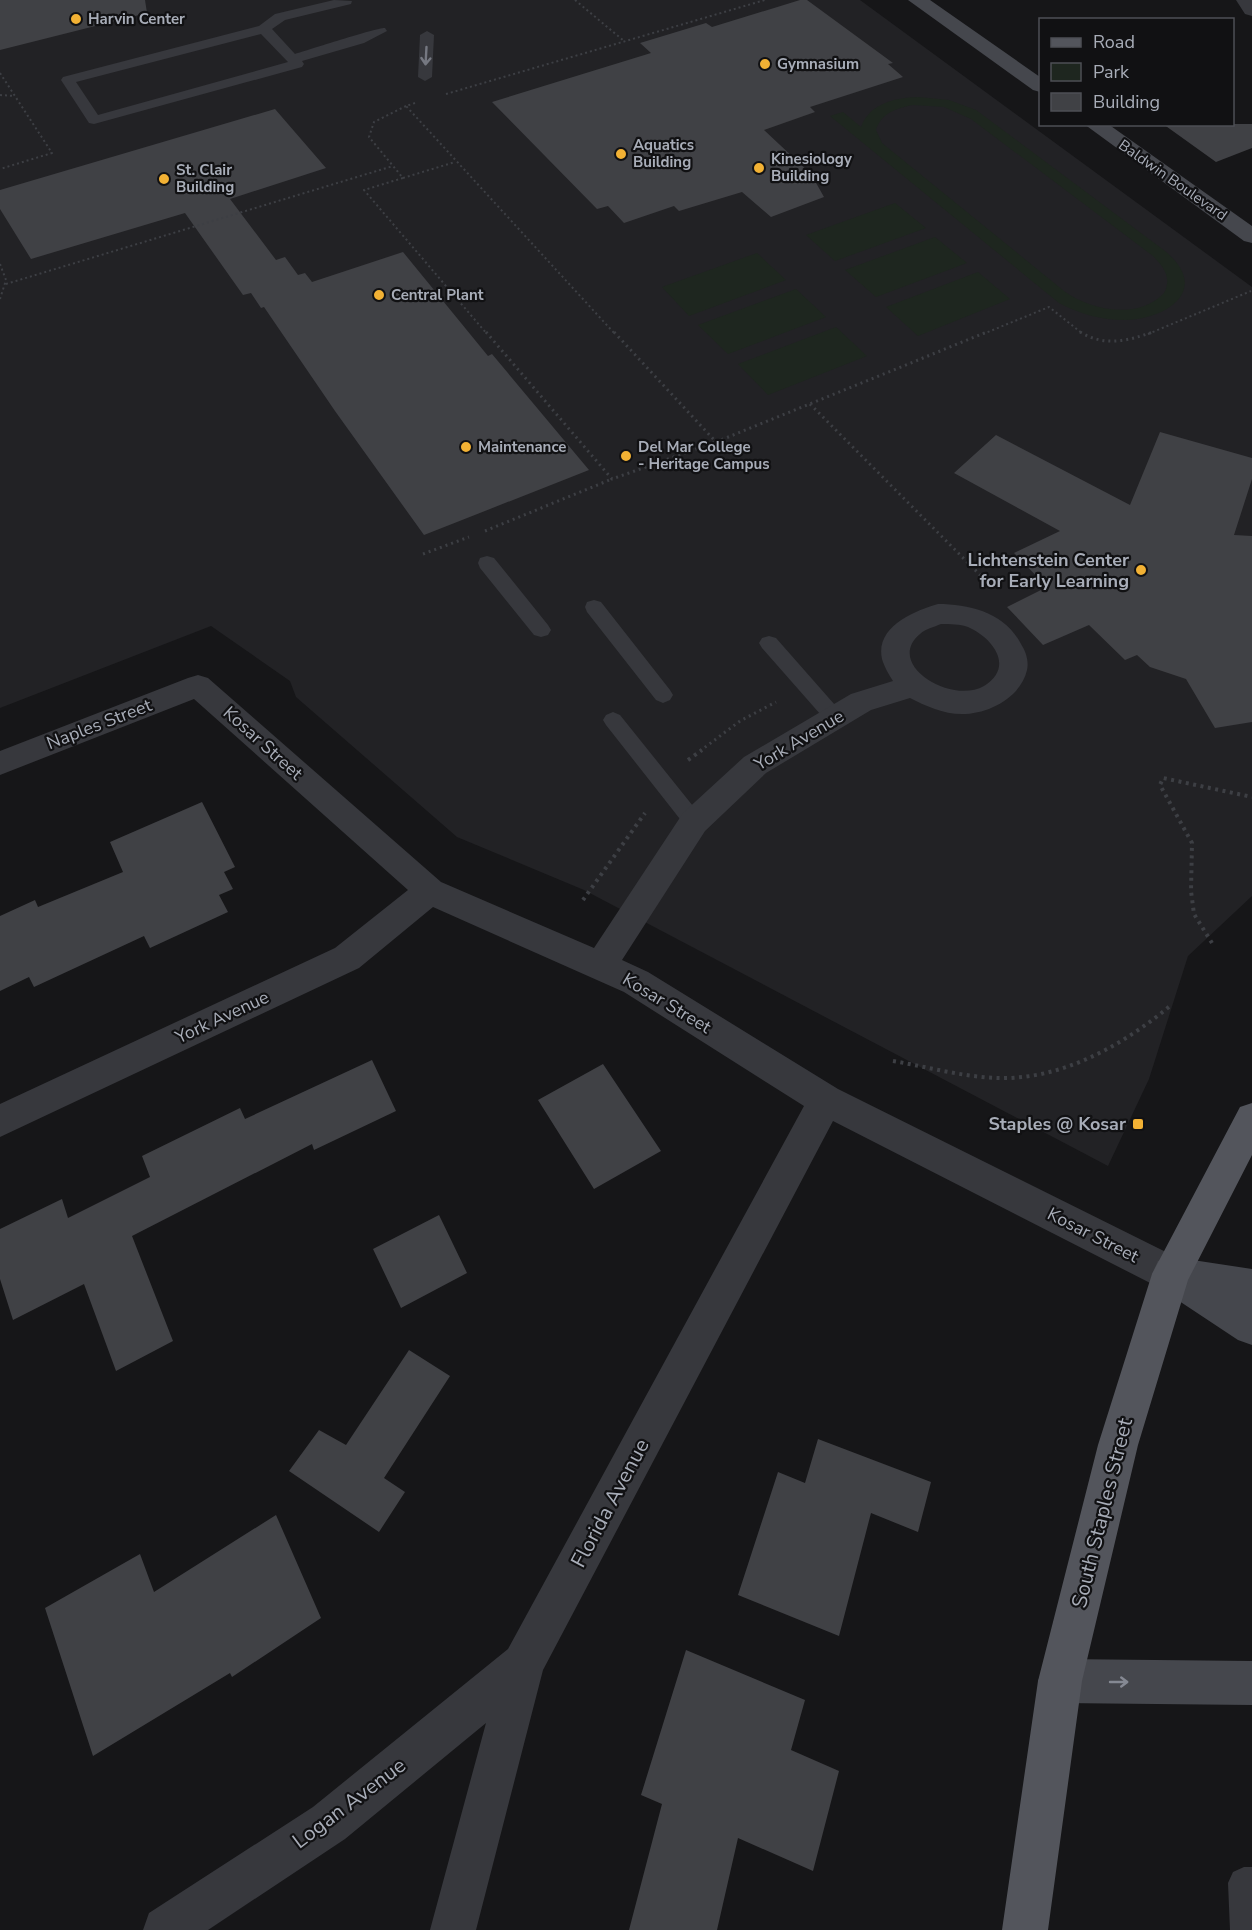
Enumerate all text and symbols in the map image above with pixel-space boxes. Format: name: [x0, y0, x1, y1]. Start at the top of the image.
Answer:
place label: Harvin Center: [88, 9, 185, 29]
marker: Harvin Center: [69, 12, 83, 26]
legend: [1039, 18, 1234, 126]
text: Road: [1093, 30, 1135, 54]
one-way arrow: [421, 45, 432, 65]
place label: Gymnasium: [777, 54, 859, 74]
marker: Gymnasium: [758, 57, 772, 71]
text: Park: [1093, 60, 1130, 84]
text: Building: [1093, 90, 1160, 114]
place label: Aquatics Building: [633, 135, 694, 172]
street label: Baldwin Boulevard: [1115, 135, 1231, 225]
marker: Aquatics Building: [614, 147, 628, 161]
place label: Kinesiology Building: [771, 149, 852, 186]
place label: St. Clair Building: [176, 160, 234, 197]
marker: Kinesiology Building: [752, 161, 766, 175]
marker: St. Clair Building: [157, 172, 171, 186]
place label: Central Plant: [391, 285, 484, 305]
marker: Central Plant: [372, 288, 386, 302]
place label: Maintenance: [478, 437, 566, 457]
place label: Del Mar College - Heritage Campus: [638, 437, 769, 474]
marker: Maintenance: [459, 440, 473, 454]
marker: Del Mar College - Heritage Campus: [619, 449, 633, 463]
place label: Lichtenstein Center for Early Learning: [967, 548, 1129, 593]
marker: Lichtenstein Center for Early Learning: [1134, 563, 1148, 577]
street label: Naples Street: [43, 693, 156, 755]
street label: Kosar Street: [218, 701, 308, 786]
street label: York Avenue: [749, 704, 848, 777]
street label: Kosar Street: [618, 967, 716, 1039]
street label: York Avenue: [170, 985, 273, 1050]
place label: Staples @ Kosar: [988, 1112, 1126, 1136]
marker: Staples @ Kosar: [1131, 1117, 1145, 1131]
street label: Kosar Street: [1043, 1202, 1143, 1269]
street label: South Staples Street: [1065, 1415, 1139, 1611]
street label: Florida Avenue: [564, 1434, 656, 1572]
one-way arrow: [1108, 1676, 1128, 1688]
street label: Logan Avenue: [287, 1751, 411, 1855]

